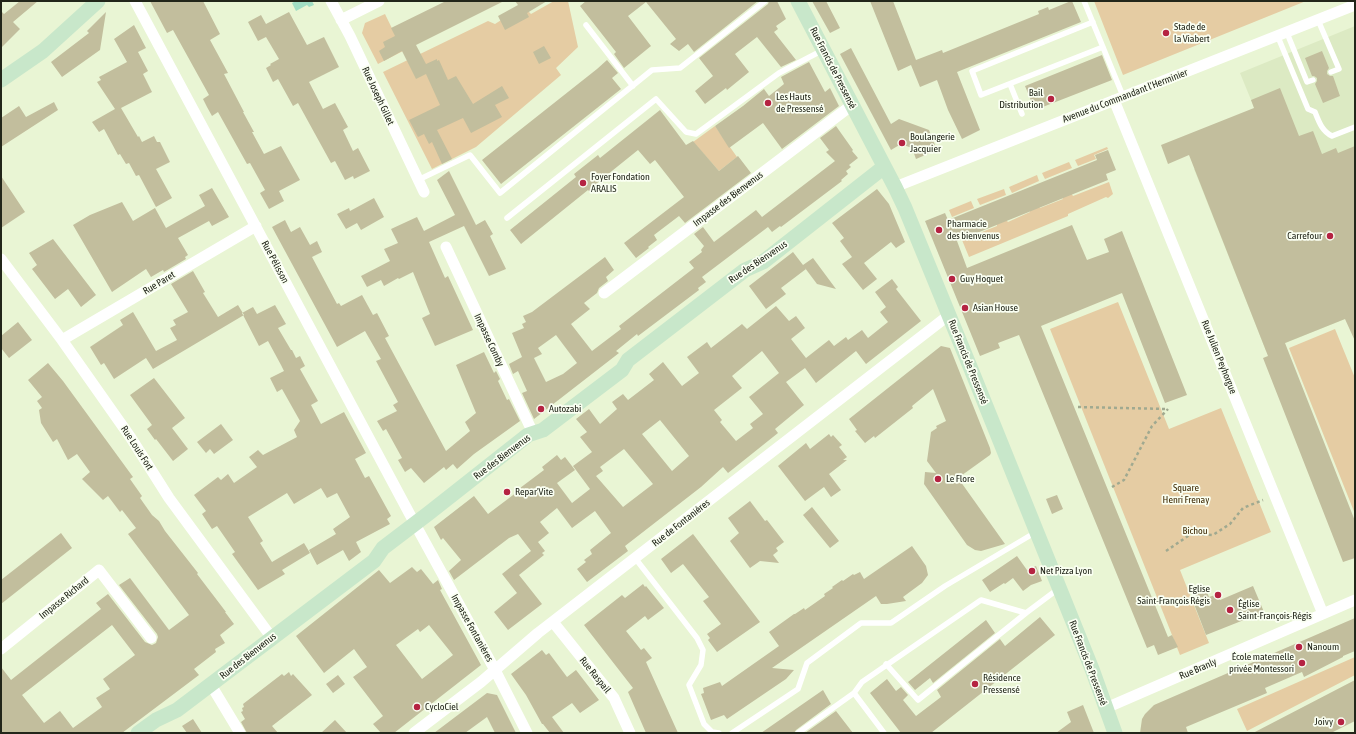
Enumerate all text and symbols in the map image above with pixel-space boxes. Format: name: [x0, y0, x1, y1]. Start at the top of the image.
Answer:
place label: Stade de la Viabert: [1174, 21, 1210, 44]
street label: Rue Francis de Pressensé: [807, 25, 859, 111]
marker: Stade de la Viabert: [1161, 28, 1171, 38]
street label: Rue Joseph Gillet: [359, 65, 397, 127]
street label: Avenue du Commandant l'Herminier: [1061, 67, 1189, 125]
place label: Bail Distribution: [999, 87, 1043, 110]
place label: Les Hauts de Pressensé: [776, 91, 824, 114]
marker: Bail Distribution: [1046, 94, 1056, 104]
marker: Les Hauts de Pressensé: [763, 98, 773, 108]
place label: Boulangerie Jacquier: [910, 131, 955, 154]
marker: Boulangerie Jacquier: [897, 138, 907, 148]
street label: Impasse des Bienvenus: [691, 169, 765, 229]
place label: Foyer Fondation ARALIS: [591, 171, 650, 194]
marker: Foyer Fondation ARALIS: [578, 178, 588, 188]
place label: Pharmacie des bienvenus: [947, 218, 999, 242]
marker: Pharmacie des bienvenus: [934, 225, 944, 235]
place label: Carrefour: [1287, 230, 1322, 242]
marker: Carrefour: [1325, 231, 1335, 241]
street label: Rue des Bienvenus: [726, 238, 790, 286]
street label: Rue Pélisson: [259, 239, 291, 285]
street label: Rue Paret: [141, 269, 177, 297]
place label: Guy Hoquet: [960, 273, 1003, 285]
marker: Guy Hoquet: [947, 274, 957, 284]
place label: Asian House: [973, 302, 1018, 314]
marker: Asian House: [960, 303, 970, 313]
street label: Impasse Comby: [471, 312, 507, 368]
street label: Rue Francis de Pressensé: [946, 318, 990, 406]
street label: Rue Julien Peyhorgue: [1199, 318, 1239, 396]
place label: Autozabi: [549, 403, 581, 415]
marker: Autozabi: [536, 404, 546, 414]
street label: Rue Louis Fort: [118, 424, 156, 472]
street label: Rue des Bienvenus: [471, 432, 533, 482]
place label: Le Flore: [946, 473, 975, 485]
marker: Le Flore: [933, 474, 943, 484]
park label: Square Henri Frenay: [1163, 482, 1209, 506]
place label: Repar'Vite: [515, 486, 553, 498]
marker: Repar'Vite: [502, 487, 512, 497]
street label: Rue de Fontanières: [650, 497, 712, 549]
park label: Bichou: [1182, 525, 1208, 537]
place label: Net Pizza Lyon: [1040, 565, 1092, 577]
marker: Net Pizza Lyon: [1027, 566, 1037, 576]
street label: Impasse Richard: [37, 574, 91, 622]
place label: Eglise Saint-François Régis: [1137, 583, 1210, 606]
marker: Eglise Saint-François Régis: [1213, 590, 1223, 600]
street label: Impasse Fontanières: [448, 592, 496, 664]
place label: Église Saint-François-Régis: [1238, 598, 1312, 622]
marker: Église Saint-François-Régis: [1225, 605, 1235, 615]
street label: Rue Francis de Pressensé: [1066, 619, 1110, 707]
street label: Rue des Bienvenus: [217, 630, 279, 682]
place label: Nanoum: [1307, 641, 1339, 653]
marker: Nanoum: [1294, 642, 1304, 652]
place label: École maternelle privée Montessori: [1229, 651, 1294, 674]
street label: Rue Raspail: [577, 654, 613, 696]
street label: Rue Branly: [1178, 656, 1218, 682]
marker: École maternelle privée Montessori: [1297, 658, 1307, 668]
place label: Résidence Pressensé: [983, 672, 1021, 696]
marker: Résidence Pressensé: [970, 679, 980, 689]
place label: CycloCiel: [425, 701, 458, 713]
marker: CycloCiel: [412, 702, 422, 712]
place label: Joivy: [1315, 716, 1333, 728]
marker: Joivy: [1336, 717, 1346, 727]

